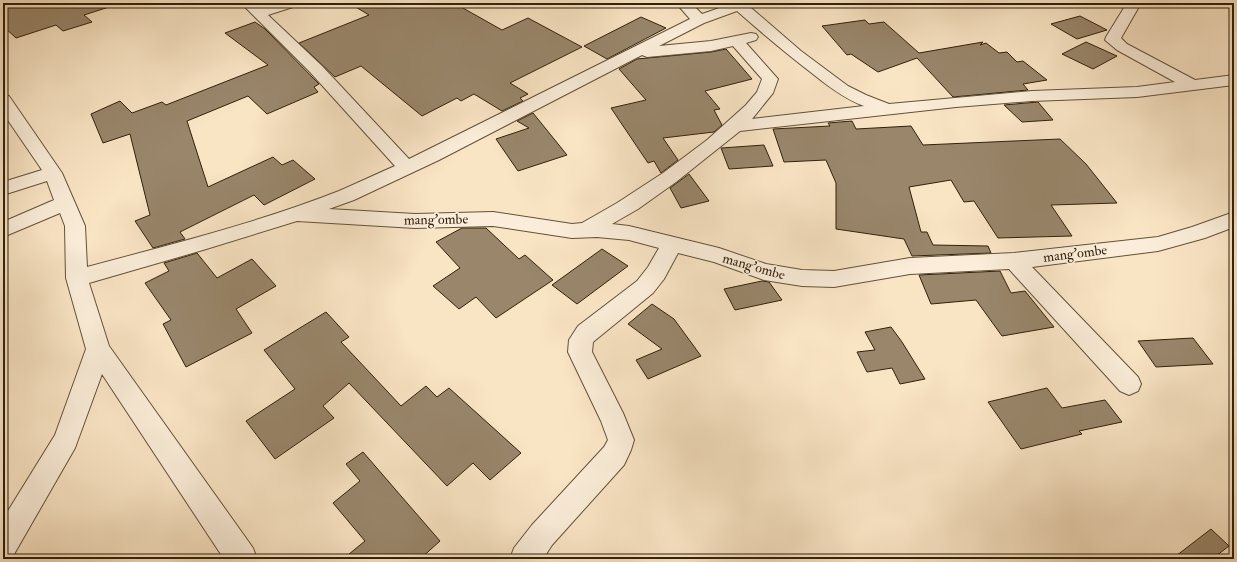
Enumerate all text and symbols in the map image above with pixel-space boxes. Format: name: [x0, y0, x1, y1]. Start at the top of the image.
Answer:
street label: mang'ombe: [404, 210, 468, 229]
street label: mang'ombe: [1042, 241, 1108, 266]
street label: mang'ombe: [721, 249, 787, 284]

